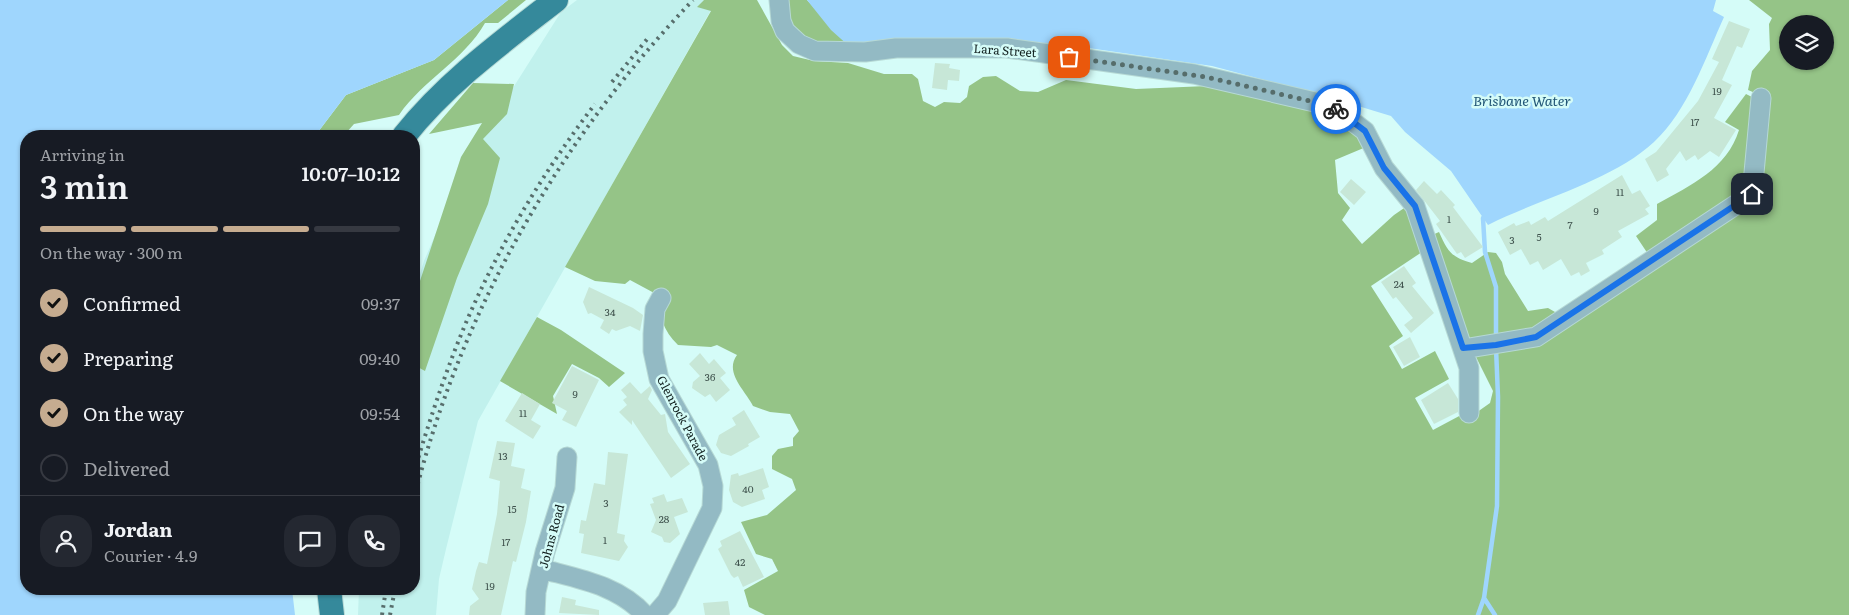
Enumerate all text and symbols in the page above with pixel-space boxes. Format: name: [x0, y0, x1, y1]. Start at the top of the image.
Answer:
map controls: [1779, 15, 1834, 70]
button: layers: [1779, 15, 1834, 70]
pin: [1048, 36, 1090, 78]
street label: Lara Street: [973, 39, 1037, 61]
icon: bag: [1055, 43, 1083, 71]
house number: 19: [1712, 83, 1722, 98]
courier: [1311, 84, 1361, 134]
water label: Brisbane Water: [1473, 90, 1571, 110]
icon: bike: [1322, 95, 1350, 123]
house number: 17: [1691, 114, 1699, 129]
text: Arriving in: [40, 142, 125, 166]
text: 10:07–10:12: [301, 159, 400, 187]
text: 3 min: [40, 161, 129, 209]
pin: [1731, 173, 1773, 215]
icon: home: [1738, 180, 1766, 208]
house number: 11: [1616, 184, 1624, 199]
house number: 9: [1593, 203, 1599, 218]
house number: 1: [1447, 211, 1451, 226]
house number: 7: [1567, 217, 1573, 232]
house number: 5: [1536, 229, 1542, 244]
house number: 3: [1509, 232, 1515, 247]
text: On the way · 300 m: [40, 240, 183, 264]
house number: 24: [1394, 276, 1405, 291]
icon: check: [40, 289, 68, 317]
text: Confirmed: [83, 289, 181, 317]
text: 09:37: [361, 291, 400, 315]
house number: 34: [605, 304, 616, 319]
icon: check: [40, 344, 68, 372]
text: Preparing: [83, 344, 173, 372]
text: 09:40: [359, 346, 400, 370]
house number: 36: [705, 369, 716, 384]
street label: Glenrock Parade: [653, 372, 713, 464]
house number: 9: [572, 386, 578, 401]
icon: check: [40, 399, 68, 427]
text: On the way: [83, 399, 184, 427]
text: 09:54: [360, 401, 400, 425]
house number: 11: [519, 405, 527, 420]
house number: 13: [498, 448, 508, 463]
text: Delivered: [83, 454, 170, 482]
house number: 40: [742, 481, 754, 496]
house number: 3: [603, 495, 609, 510]
house number: 15: [507, 501, 517, 516]
street label: Johns Road: [534, 501, 568, 570]
house number: 28: [659, 511, 670, 526]
button: person: [40, 515, 92, 567]
text: Jordan: [104, 515, 173, 543]
button: chat: [284, 515, 336, 567]
button: phone: [348, 515, 400, 567]
house number: 1: [603, 532, 607, 547]
house number: 17: [502, 534, 510, 549]
text: Courier · 4.9: [104, 543, 197, 567]
house number: 42: [735, 554, 745, 569]
house number: 19: [485, 578, 495, 593]

